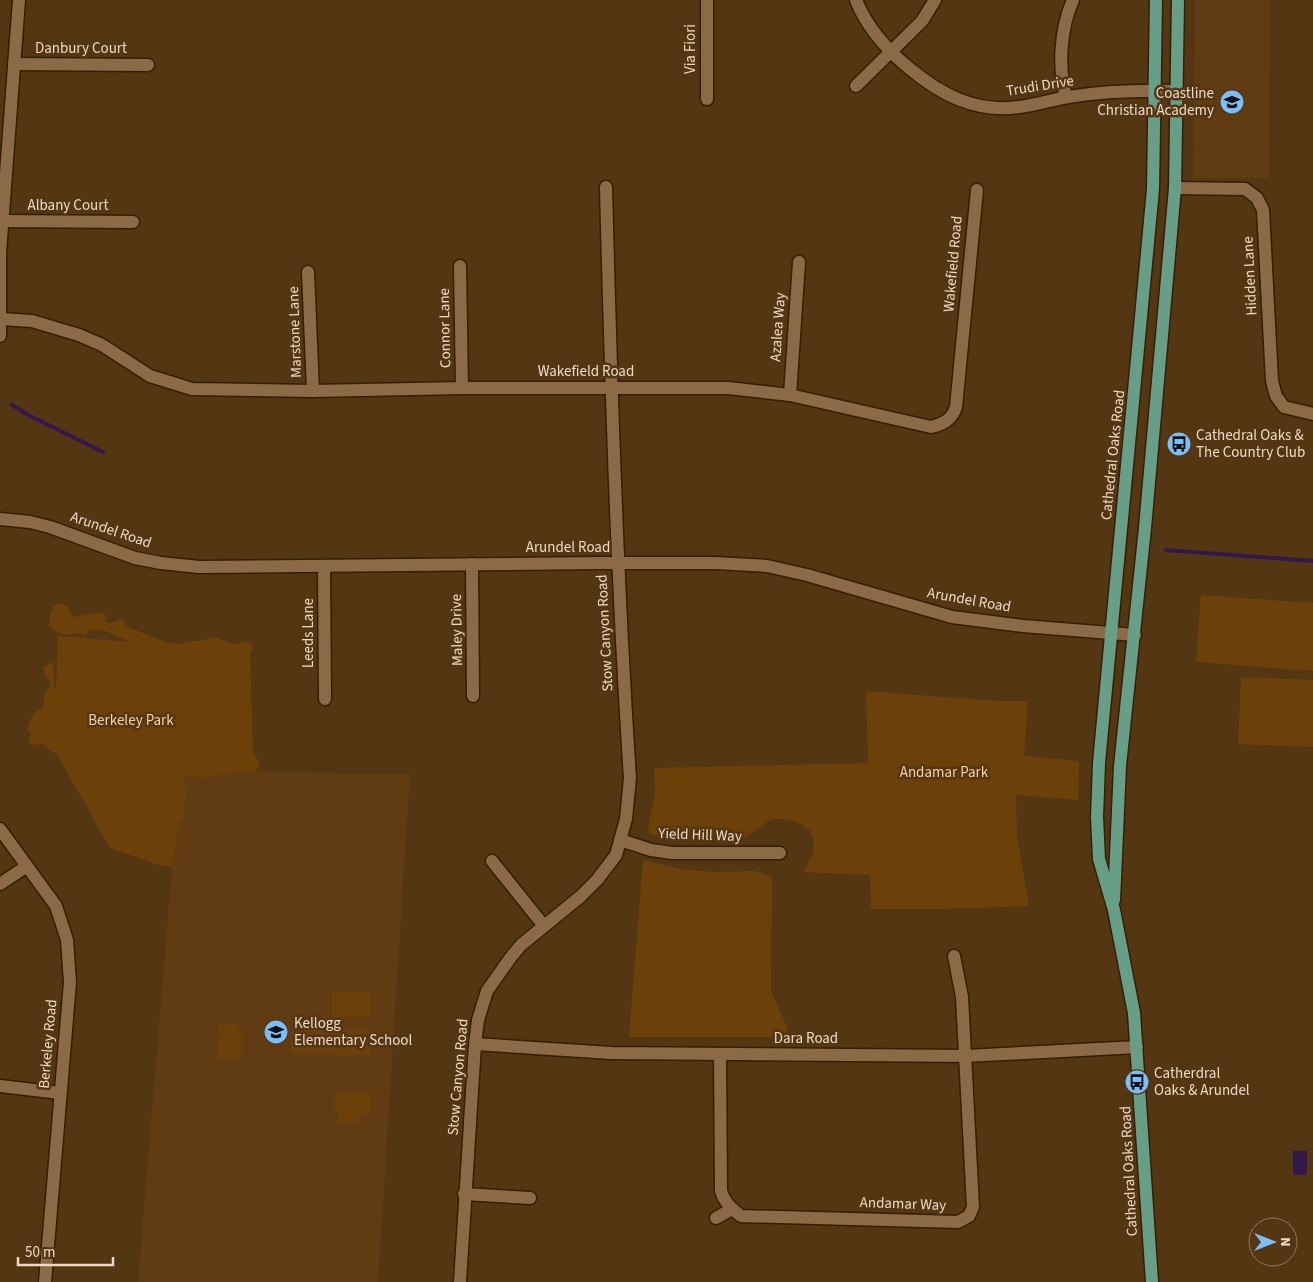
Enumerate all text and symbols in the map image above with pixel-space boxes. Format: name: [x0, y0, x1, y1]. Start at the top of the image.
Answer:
street label: Via Fiori: [680, 24, 701, 74]
street label: Danbury Court: [35, 38, 127, 59]
street label: Trudi Drive: [1005, 70, 1075, 102]
place label: Coastline Christian Academy: [1097, 83, 1214, 121]
school or university icon: Coastline Christian Academy: [1219, 89, 1245, 115]
street label: Albany Court: [28, 195, 108, 216]
street label: Wakefield Road: [938, 215, 968, 313]
street label: Hidden Lane: [1237, 236, 1263, 316]
street label: Marstone Lane: [283, 286, 307, 378]
street label: Connor Lane: [434, 288, 456, 368]
street label: Azalea Way: [765, 292, 791, 362]
street label: Wakefield Road: [538, 361, 634, 382]
street label: Cathedral Oaks Road: [1096, 389, 1130, 521]
place label: Cathedral Oaks & The Country Club: [1196, 425, 1305, 463]
bus stop icon: Cathedral Oaks & The Country Club: [1166, 431, 1192, 457]
street label: Arundel Road: [68, 506, 154, 554]
street label: Arundel Road: [526, 537, 610, 558]
street label: Stow Canyon Road: [591, 574, 619, 692]
street label: Arundel Road: [926, 582, 1012, 618]
street label: Maley Drive: [446, 594, 468, 666]
street label: Leeds Lane: [298, 598, 319, 668]
park label: Berkeley Park: [88, 710, 174, 731]
park label: Andamar Park: [900, 762, 989, 783]
street label: Yield Hill Way: [657, 823, 742, 847]
street label: Berkeley Road: [34, 998, 62, 1090]
place label: Kellogg Elementary School: [294, 1013, 412, 1051]
street label: Stow Canyon Road: [442, 1018, 474, 1136]
school or university icon: Kellogg Elementary School: [263, 1019, 289, 1045]
street label: Dara Road: [774, 1028, 838, 1049]
place label: Catherdral Oaks & Arundel: [1154, 1063, 1250, 1101]
bus stop icon: Catherdral Oaks & Arundel: [1124, 1069, 1150, 1095]
street label: Cathedral Oaks Road: [1115, 1105, 1143, 1237]
street label: Andamar Way: [859, 1192, 947, 1216]
north arrow: [1248, 1217, 1298, 1267]
scale bar: [18, 1234, 112, 1266]
text: N: [1275, 1237, 1295, 1247]
text: 50 m: [25, 1242, 55, 1263]

